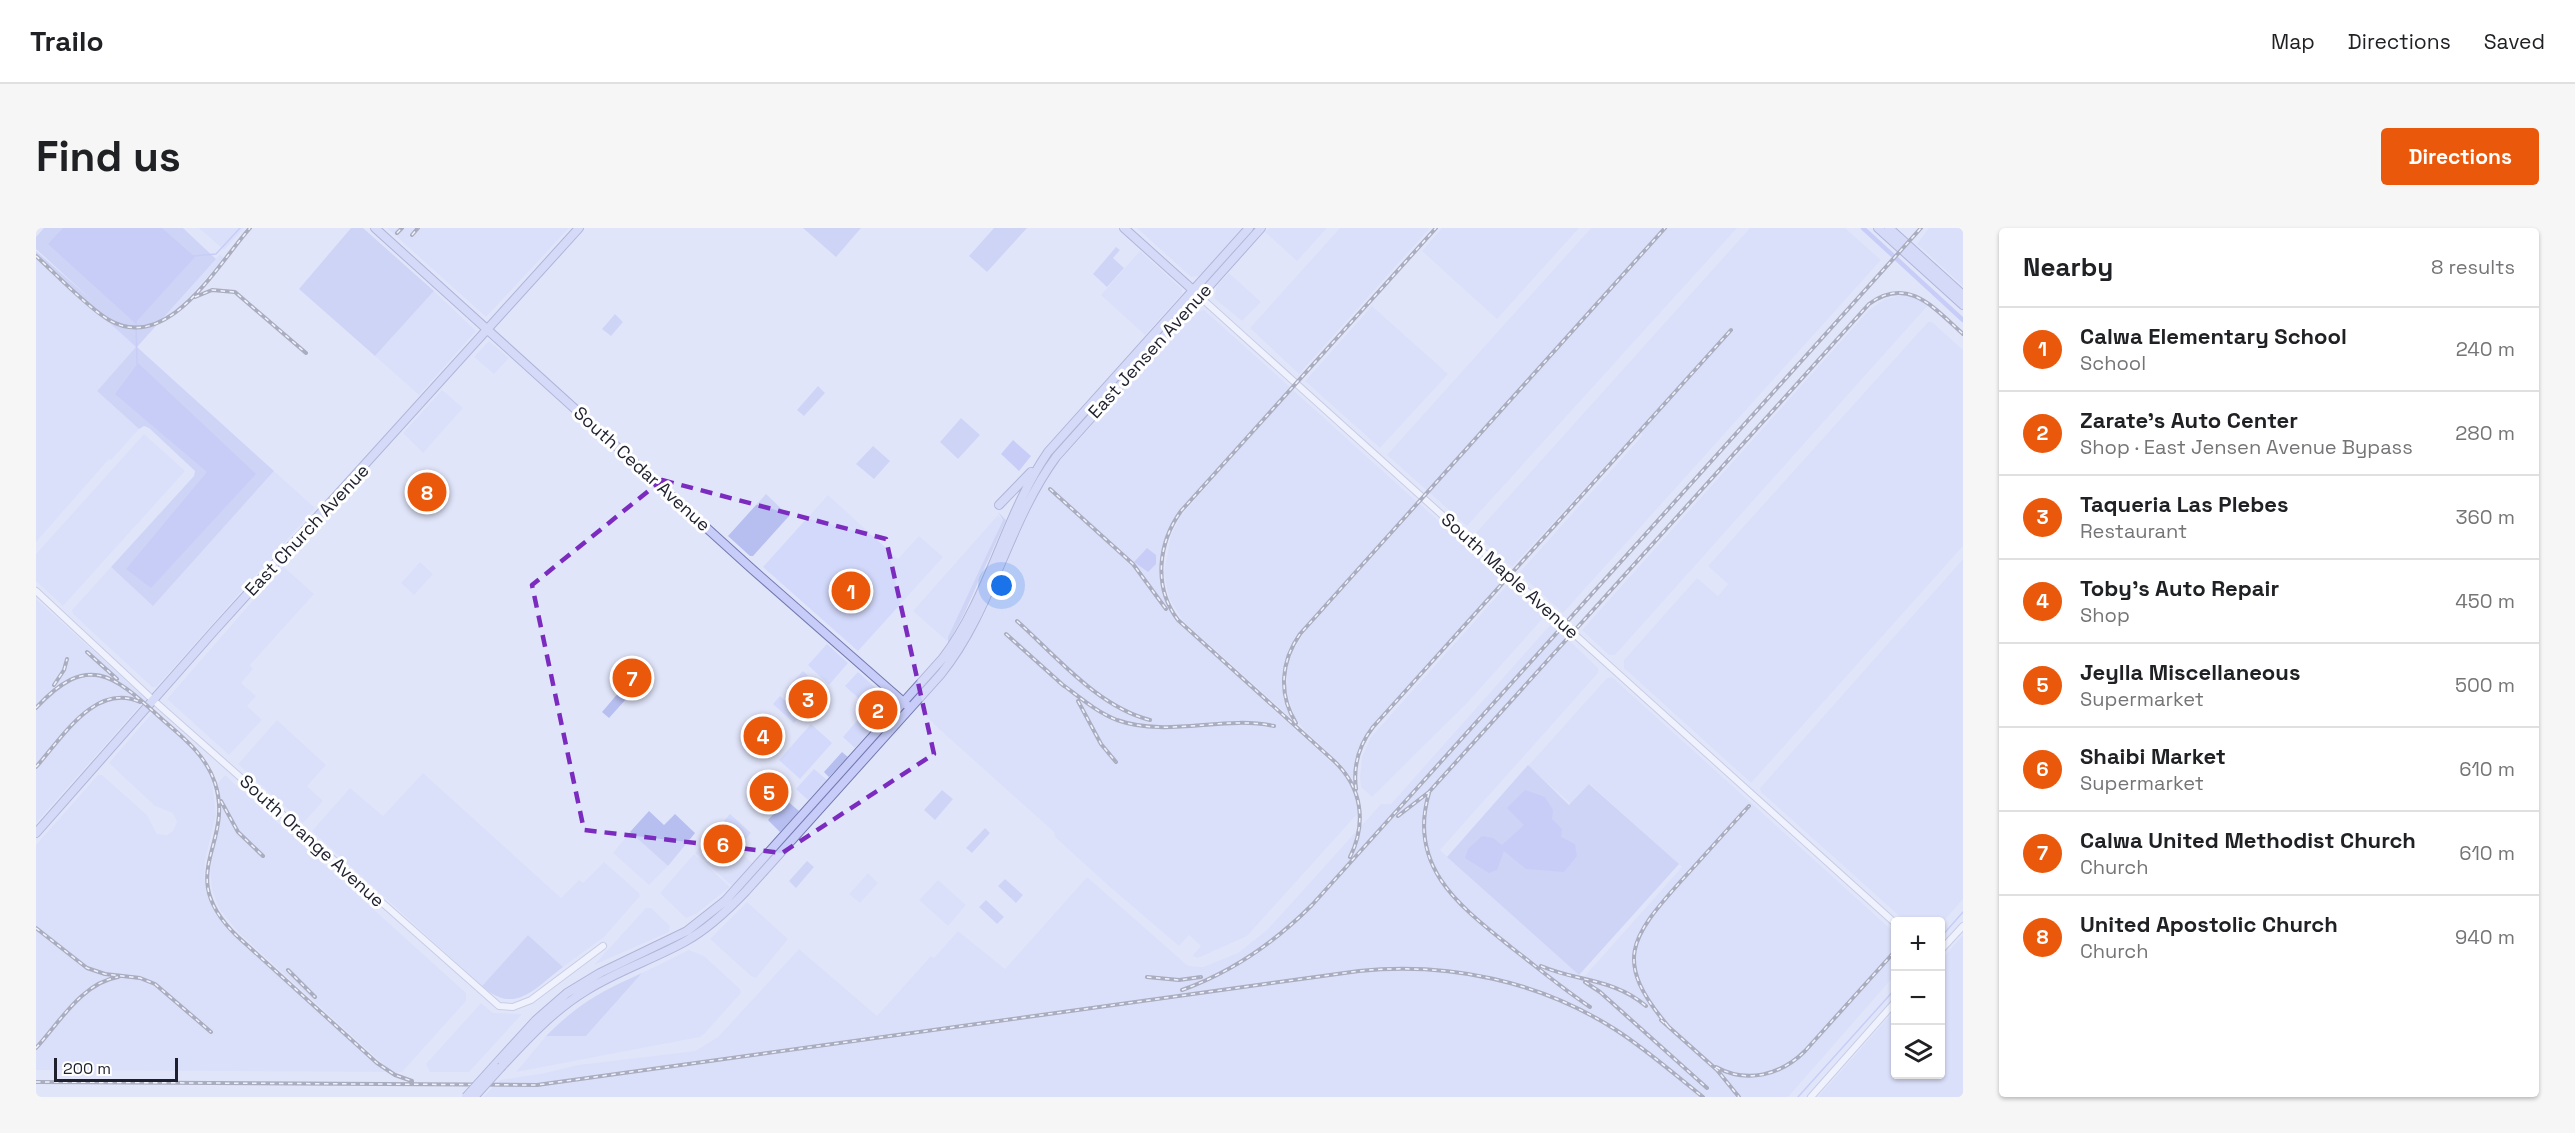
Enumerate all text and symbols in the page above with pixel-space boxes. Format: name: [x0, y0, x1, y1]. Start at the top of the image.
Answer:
text: Trailo: [30, 23, 104, 59]
text: Map: [2271, 28, 2315, 55]
text: Directions: [2348, 28, 2451, 55]
text: Saved: [2484, 28, 2545, 55]
button: Directions: [2381, 128, 2539, 185]
text: Find us: [36, 130, 181, 183]
text: Nearby: [2023, 250, 2113, 284]
text: 8 results: [2431, 254, 2515, 280]
street label: East Jensen Avenue: [1083, 278, 1216, 423]
text: Calwa Elementary School: [2080, 322, 2347, 350]
text: 1: [2038, 336, 2047, 362]
text: 240 m: [2456, 336, 2515, 362]
text: School: [2080, 350, 2146, 376]
street label: South Cedar Avenue: [569, 401, 715, 536]
text: Zarate's Auto Center: [2080, 406, 2298, 434]
text: 2: [2037, 420, 2048, 446]
text: 280 m: [2455, 420, 2515, 446]
text: Shop · East Jensen Avenue Bypass: [2080, 434, 2413, 460]
street label: East Church Avenue: [239, 459, 374, 601]
pin: 8: [408, 470, 446, 514]
text: Taqueria Las Plebes: [2080, 490, 2288, 518]
text: 3: [2036, 504, 2049, 530]
text: 360 m: [2456, 504, 2515, 530]
street label: South Maple Avenue: [1437, 508, 1584, 644]
text: Restaurant: [2080, 518, 2187, 544]
pin: 1: [832, 568, 870, 614]
your location: [987, 571, 1016, 600]
text: Toby's Auto Repair: [2080, 574, 2279, 602]
text: 4: [2036, 588, 2049, 614]
text: 450 m: [2455, 588, 2515, 614]
text: Shop: [2080, 602, 2130, 628]
pin: 7: [612, 656, 652, 700]
text: Jeylla Miscellaneous: [2080, 658, 2300, 686]
text: 5: [2037, 672, 2049, 698]
text: 500 m: [2455, 672, 2515, 698]
pin: 3: [788, 676, 828, 722]
text: Supermarket: [2080, 686, 2204, 712]
pin: 2: [858, 688, 898, 732]
pin: 4: [744, 714, 782, 758]
text: Shaibi Market: [2080, 742, 2226, 770]
text: 6: [2036, 756, 2049, 782]
text: 610 m: [2459, 756, 2515, 782]
street label: South Orange Avenue: [235, 769, 390, 912]
pin: 5: [750, 770, 788, 814]
text: Supermarket: [2080, 770, 2204, 796]
pin: 6: [704, 822, 742, 866]
text: Calwa United Methodist Church: [2080, 826, 2416, 854]
text: 7: [2037, 840, 2048, 866]
text: 610 m: [2459, 840, 2515, 866]
text: Church: [2080, 854, 2149, 880]
text: United Apostolic Church: [2080, 910, 2338, 938]
map controls: [1891, 917, 1945, 1079]
button: +: [1891, 917, 1945, 971]
text: 8: [2037, 924, 2049, 950]
text: 940 m: [2455, 924, 2515, 950]
text: Church: [2080, 938, 2149, 964]
button: −: [1891, 971, 1945, 1025]
button: layers: [1891, 1025, 1945, 1079]
scale bar: [54, 1055, 178, 1082]
text: 200 m: [63, 1058, 111, 1079]

